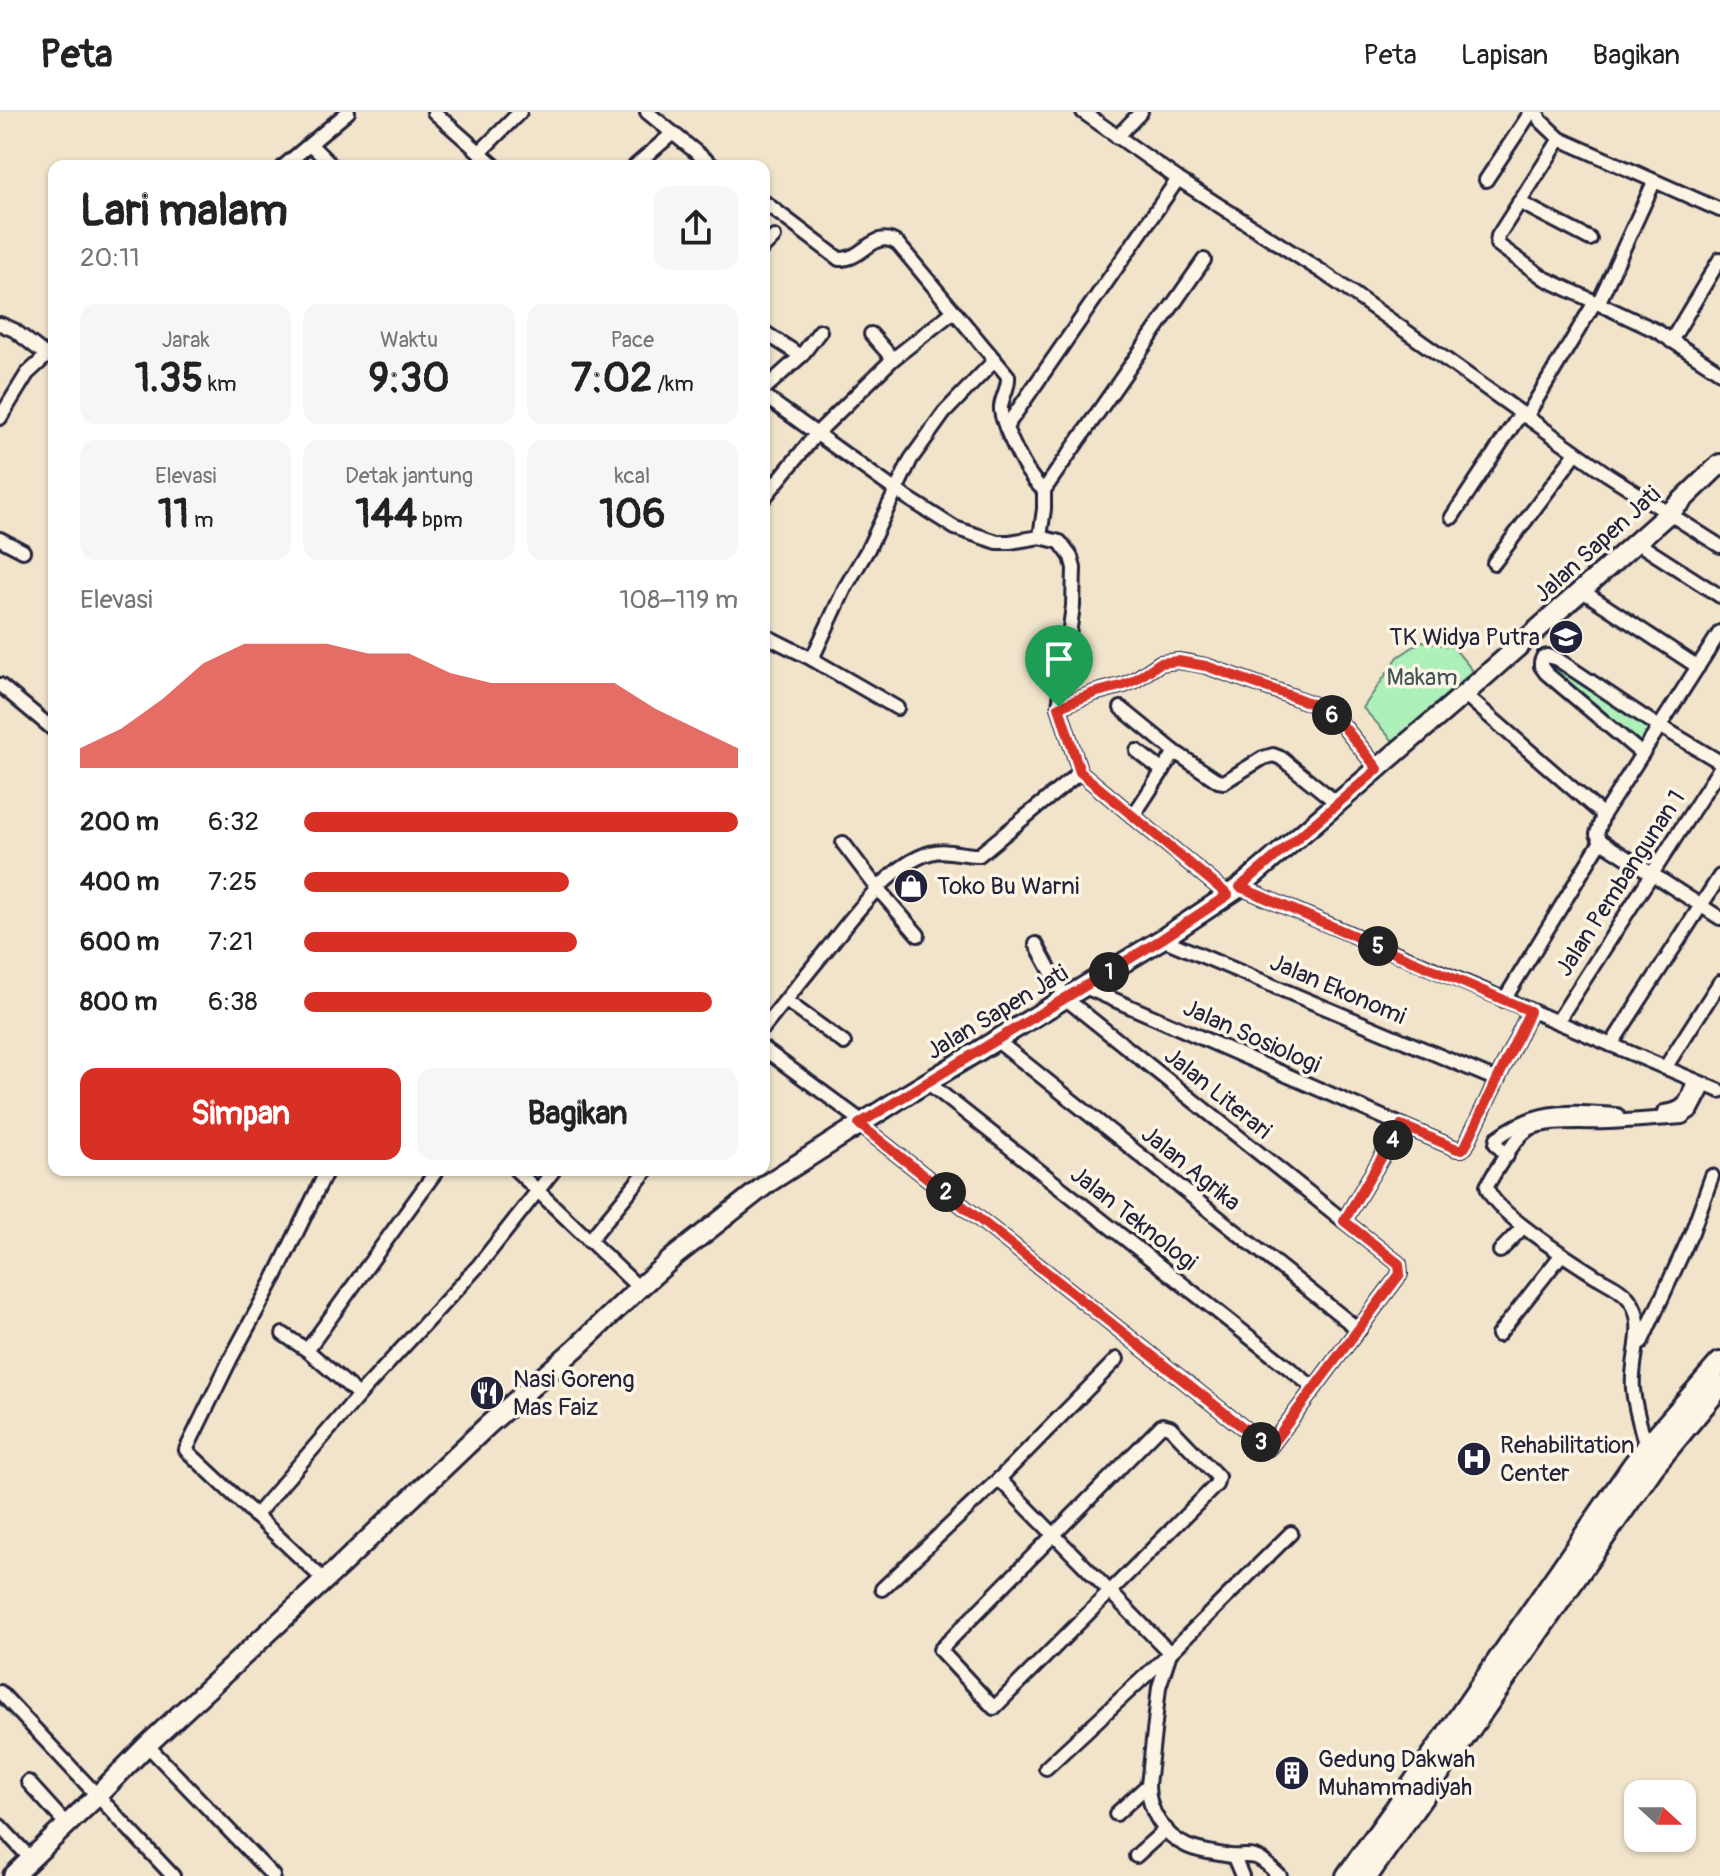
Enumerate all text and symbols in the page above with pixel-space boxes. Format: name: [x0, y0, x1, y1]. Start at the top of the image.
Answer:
text: Peta: [40, 31, 113, 79]
text: Peta: [1363, 38, 1417, 73]
text: Lapisan: [1461, 38, 1548, 73]
text: Bagikan: [1592, 38, 1680, 73]
text: Lari malam: [80, 184, 288, 239]
button: share: [654, 186, 738, 270]
text: 20:11: [80, 242, 140, 274]
text: Jarak: [162, 326, 210, 354]
text: Waktu: [380, 326, 438, 354]
text: Pace: [611, 326, 654, 354]
text: 1.35: [135, 354, 203, 403]
text: 9:30: [369, 354, 449, 403]
text: 7:02: [571, 354, 652, 403]
text: km: [203, 370, 237, 398]
text: /km: [652, 370, 694, 398]
text: Elevasi: [155, 462, 216, 490]
text: Detak jantung: [345, 462, 473, 490]
text: kcal: [614, 462, 650, 490]
street label: Jalan Sapen Jati: [1528, 480, 1667, 609]
text: 11: [158, 490, 189, 539]
text: 144: [355, 490, 417, 539]
text: 106: [599, 490, 665, 539]
text: m: [189, 506, 213, 534]
text: bpm: [417, 506, 463, 534]
text: Elevasi: [80, 584, 153, 616]
text: 108–119 m: [619, 584, 738, 616]
school or university icon: TK Widya Putra: [1547, 618, 1585, 656]
place label: TK Widya Putra: [1389, 623, 1540, 652]
pin: [1025, 625, 1093, 707]
icon: arrive: [1037, 637, 1081, 681]
park label: Makam: [1387, 663, 1457, 692]
pin: 6: [1312, 695, 1352, 735]
text: 6: [1326, 701, 1338, 729]
street label: Jalan Pembangunan 1: [1549, 785, 1691, 982]
text: 200 m: [80, 806, 159, 838]
text: 6:32: [208, 806, 259, 838]
text: 400 m: [80, 866, 159, 898]
text: 7:25: [208, 866, 257, 898]
shop icon: Toko Bu Warni: [892, 867, 930, 905]
place label: Toko Bu Warni: [937, 872, 1079, 901]
text: 600 m: [80, 926, 159, 958]
text: 7:21: [208, 926, 253, 958]
pin: 5: [1358, 926, 1398, 966]
text: 5: [1372, 932, 1384, 960]
street label: Jalan Ekonomi: [1266, 948, 1410, 1031]
pin: 1: [1089, 952, 1129, 992]
text: 1: [1105, 958, 1113, 986]
street label: Jalan Sapen Jati: [921, 959, 1073, 1066]
text: 800 m: [80, 986, 157, 1018]
text: 6:38: [208, 986, 258, 1018]
street label: Jalan Sosiologi: [1179, 993, 1325, 1080]
street label: Jalan Literari: [1158, 1041, 1277, 1145]
button: Simpan: [80, 1068, 401, 1160]
button: Bagikan: [417, 1068, 738, 1160]
street label: Jalan Agrika: [1135, 1120, 1246, 1217]
pin: 4: [1373, 1120, 1413, 1160]
text: 4: [1387, 1126, 1399, 1154]
street label: Jalan Teknologi: [1064, 1160, 1203, 1277]
pin: 2: [926, 1172, 966, 1212]
text: 2: [940, 1178, 952, 1206]
place label: Nasi Goreng Mas Faiz: [513, 1365, 635, 1422]
restaurant icon: Nasi Goreng Mas Faiz: [468, 1374, 506, 1412]
pin: 3: [1241, 1422, 1281, 1462]
text: 3: [1255, 1428, 1267, 1456]
place label: Rehabilitation Center: [1500, 1431, 1634, 1488]
hospital icon: Rehabilitation Center: [1455, 1440, 1493, 1478]
place label: Gedung Dakwah Muhammadiyah: [1318, 1745, 1475, 1802]
building icon: Gedung Dakwah Muhammadiyah: [1273, 1754, 1311, 1792]
north arrow: [1624, 1780, 1696, 1852]
map controls: [1624, 1780, 1696, 1852]

